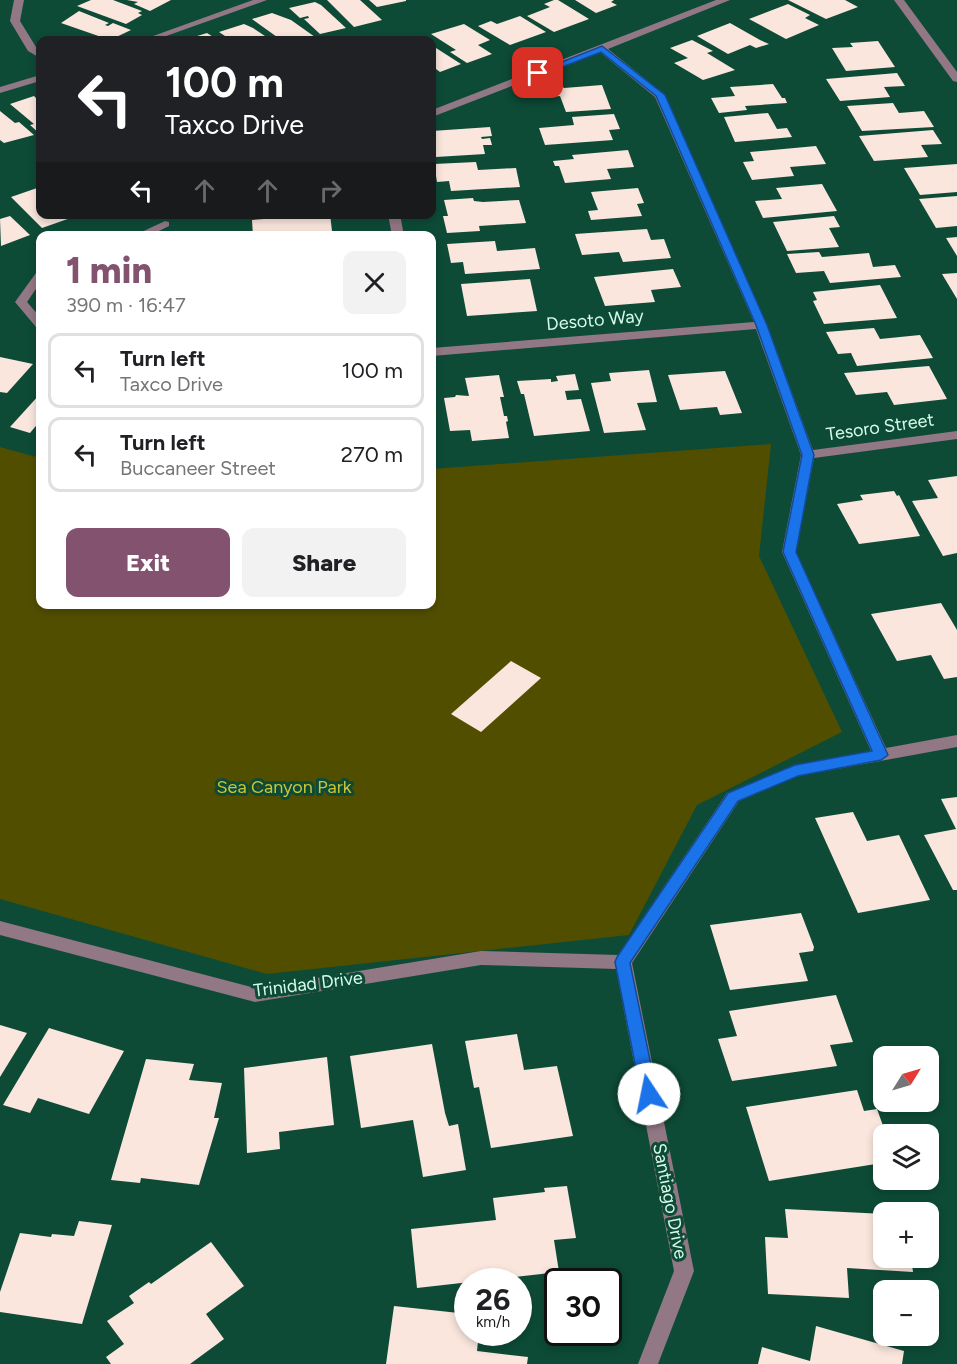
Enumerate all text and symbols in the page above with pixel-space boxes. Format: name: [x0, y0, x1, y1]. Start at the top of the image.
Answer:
pin: [512, 47, 563, 98]
icon: arrive: [521, 56, 554, 89]
text: 100 m: [165, 57, 284, 108]
icon: left: [66, 60, 144, 138]
text: Taxco Drive: [165, 108, 304, 141]
icon: left: [125, 174, 158, 207]
icon: ahead: [188, 174, 221, 207]
icon: ahead: [251, 174, 284, 207]
icon: right: [314, 174, 347, 207]
text: 1 min: [66, 249, 152, 292]
button: close: [343, 251, 406, 314]
text: 390 m · 16:47: [66, 293, 186, 317]
street label: Desoto Way: [545, 305, 645, 335]
text: Turn left: [120, 345, 206, 372]
icon: left: [69, 354, 102, 387]
text: 100 m: [342, 357, 403, 384]
text: Taxco Drive: [120, 372, 223, 396]
street label: Tesoro Street: [825, 409, 936, 445]
text: Turn left: [120, 429, 206, 456]
icon: left: [69, 438, 102, 471]
text: 270 m: [341, 441, 403, 468]
text: Buccaneer Street: [120, 456, 276, 480]
button: Exit: [66, 528, 230, 597]
button: Share: [242, 528, 406, 597]
park label: Sea Canyon Park: [217, 776, 352, 798]
street label: Trinidad Drive: [252, 966, 364, 1002]
north arrow: [873, 1046, 939, 1112]
map controls: [873, 1046, 939, 1346]
position arrow: [617, 1062, 681, 1126]
button: layers: [873, 1124, 939, 1190]
street label: Santiago Drive: [648, 1141, 692, 1261]
button: +: [873, 1202, 939, 1268]
speed limit sign: 30: [544, 1268, 622, 1346]
button: −: [873, 1280, 939, 1346]
text: 26: [476, 1281, 510, 1318]
text: km/h: [476, 1313, 510, 1331]

